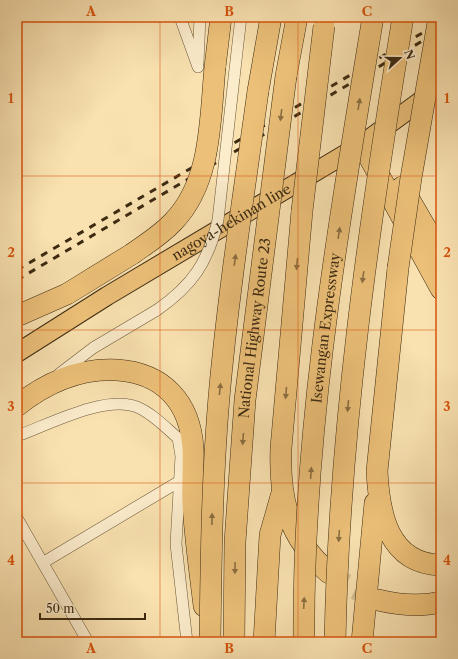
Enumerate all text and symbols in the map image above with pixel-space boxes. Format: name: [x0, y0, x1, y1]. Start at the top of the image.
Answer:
text: A: [85, 3, 97, 19]
text: B: [224, 3, 234, 19]
text: C: [362, 3, 372, 19]
north arrow: [380, 38, 420, 78]
text: N: [401, 47, 418, 62]
text: 1: [8, 90, 14, 106]
text: 1: [444, 90, 450, 106]
one-way arrow: [356, 98, 362, 111]
one-way arrow: [278, 109, 284, 121]
street label: nagoya-hekinan line: [168, 180, 294, 264]
one-way arrow: [336, 227, 342, 239]
street label: National Highway Route 23: [235, 237, 274, 419]
text: 2: [7, 244, 15, 260]
text: 2: [443, 244, 451, 260]
street label: Isewangan Expressway: [307, 251, 344, 404]
one-way arrow: [232, 254, 238, 266]
one-way arrow: [294, 258, 301, 270]
one-way arrow: [360, 271, 366, 283]
one-way arrow: [216, 383, 223, 395]
one-way arrow: [282, 387, 289, 399]
text: 3: [7, 398, 15, 414]
text: 3: [443, 398, 451, 414]
one-way arrow: [345, 400, 352, 412]
one-way arrow: [239, 433, 246, 445]
one-way arrow: [308, 467, 315, 479]
one-way arrow: [209, 512, 215, 525]
one-way arrow: [335, 530, 342, 542]
text: 4: [7, 552, 15, 568]
text: 4: [443, 552, 451, 568]
one-way arrow: [232, 562, 238, 575]
scale bar: [40, 595, 145, 621]
one-way arrow: [301, 597, 308, 609]
text: 50 m: [46, 601, 75, 616]
text: A: [85, 640, 97, 656]
text: B: [224, 640, 234, 656]
text: C: [362, 640, 372, 656]

